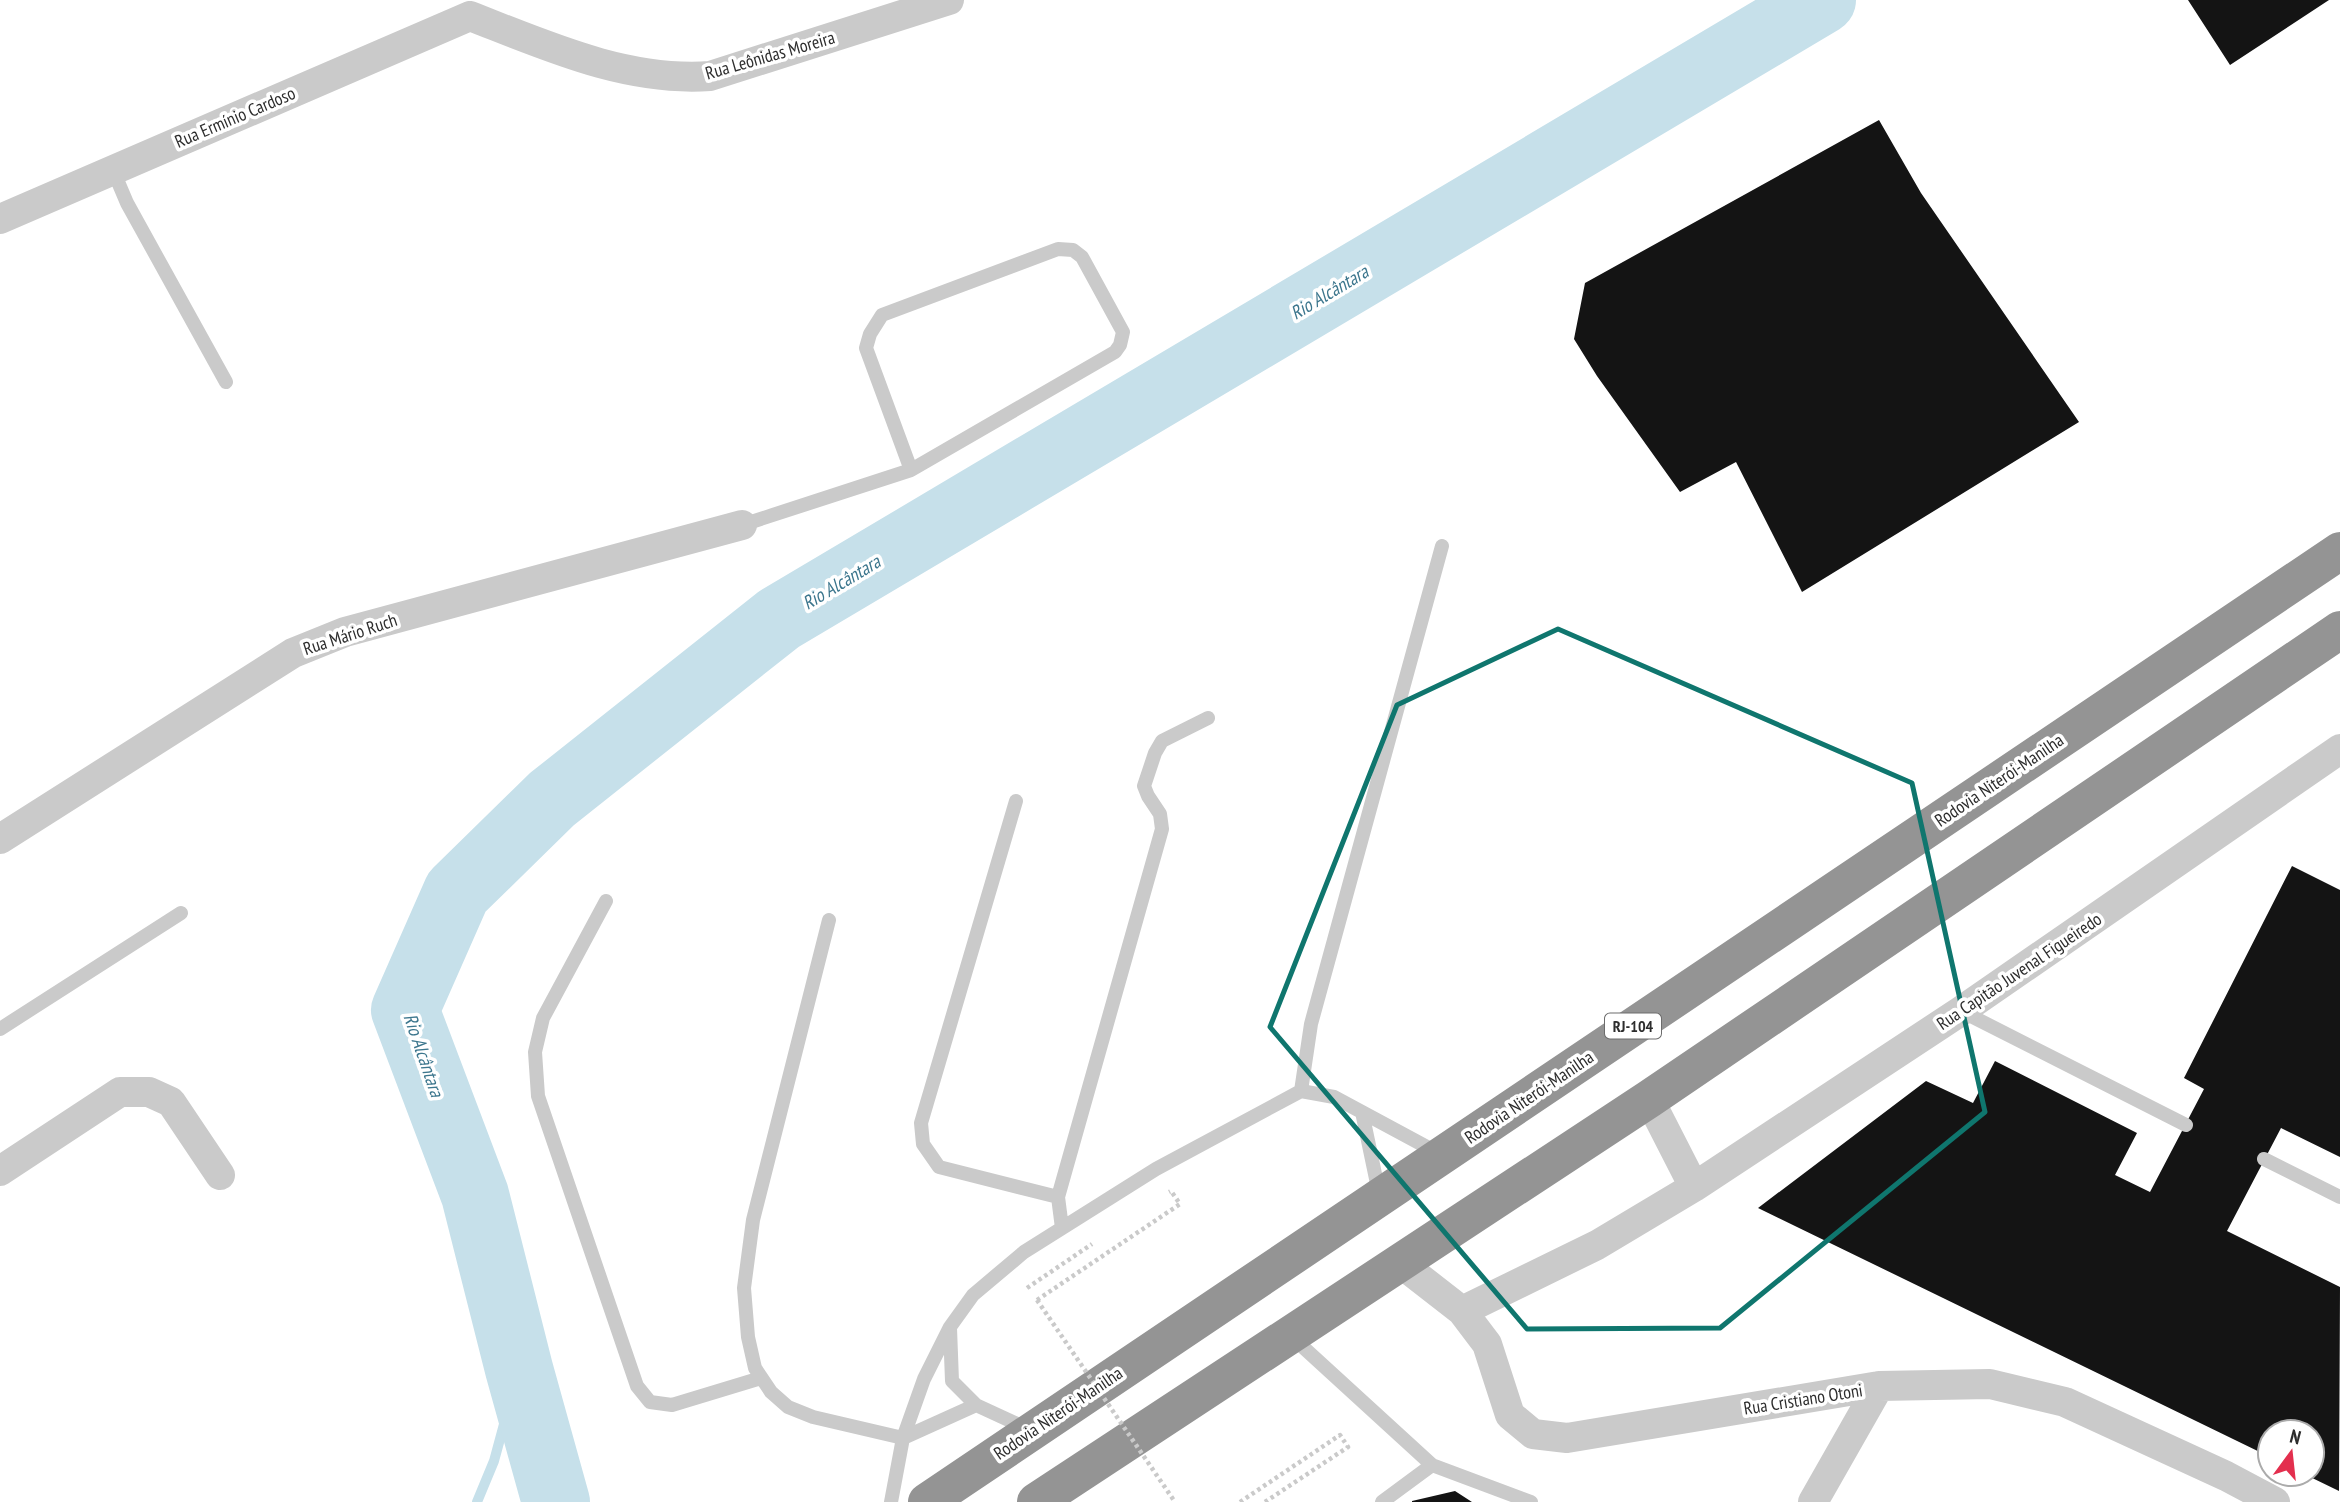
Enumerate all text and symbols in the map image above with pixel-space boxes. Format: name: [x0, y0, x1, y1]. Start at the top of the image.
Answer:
street label: Rua Leônidas Moreira: [703, 26, 837, 84]
street label: Rua Ermínio Cardoso: [171, 81, 299, 153]
water label: Rio Alcântara: [1286, 259, 1374, 325]
water label: Rio Alcântara: [798, 549, 886, 615]
street label: Rua Mário Ruch: [300, 608, 400, 660]
street label: Rodovia Niterói-Manilha: [1930, 728, 2068, 832]
street label: Rua Capitão Juvenal Figueiredo: [1932, 907, 2106, 1035]
water label: Rio Alcântara: [399, 1010, 450, 1101]
road number: RJ-104: [1605, 1014, 1661, 1038]
street label: Rodovia Niterói-Manilha: [1460, 1045, 1598, 1149]
street label: Rodovia Niterói-Manilha: [989, 1361, 1127, 1465]
street label: Rua Cristiano Otoni: [1742, 1378, 1864, 1420]
north arrow: [2256, 1418, 2326, 1488]
text: N: [2287, 1424, 2303, 1449]

